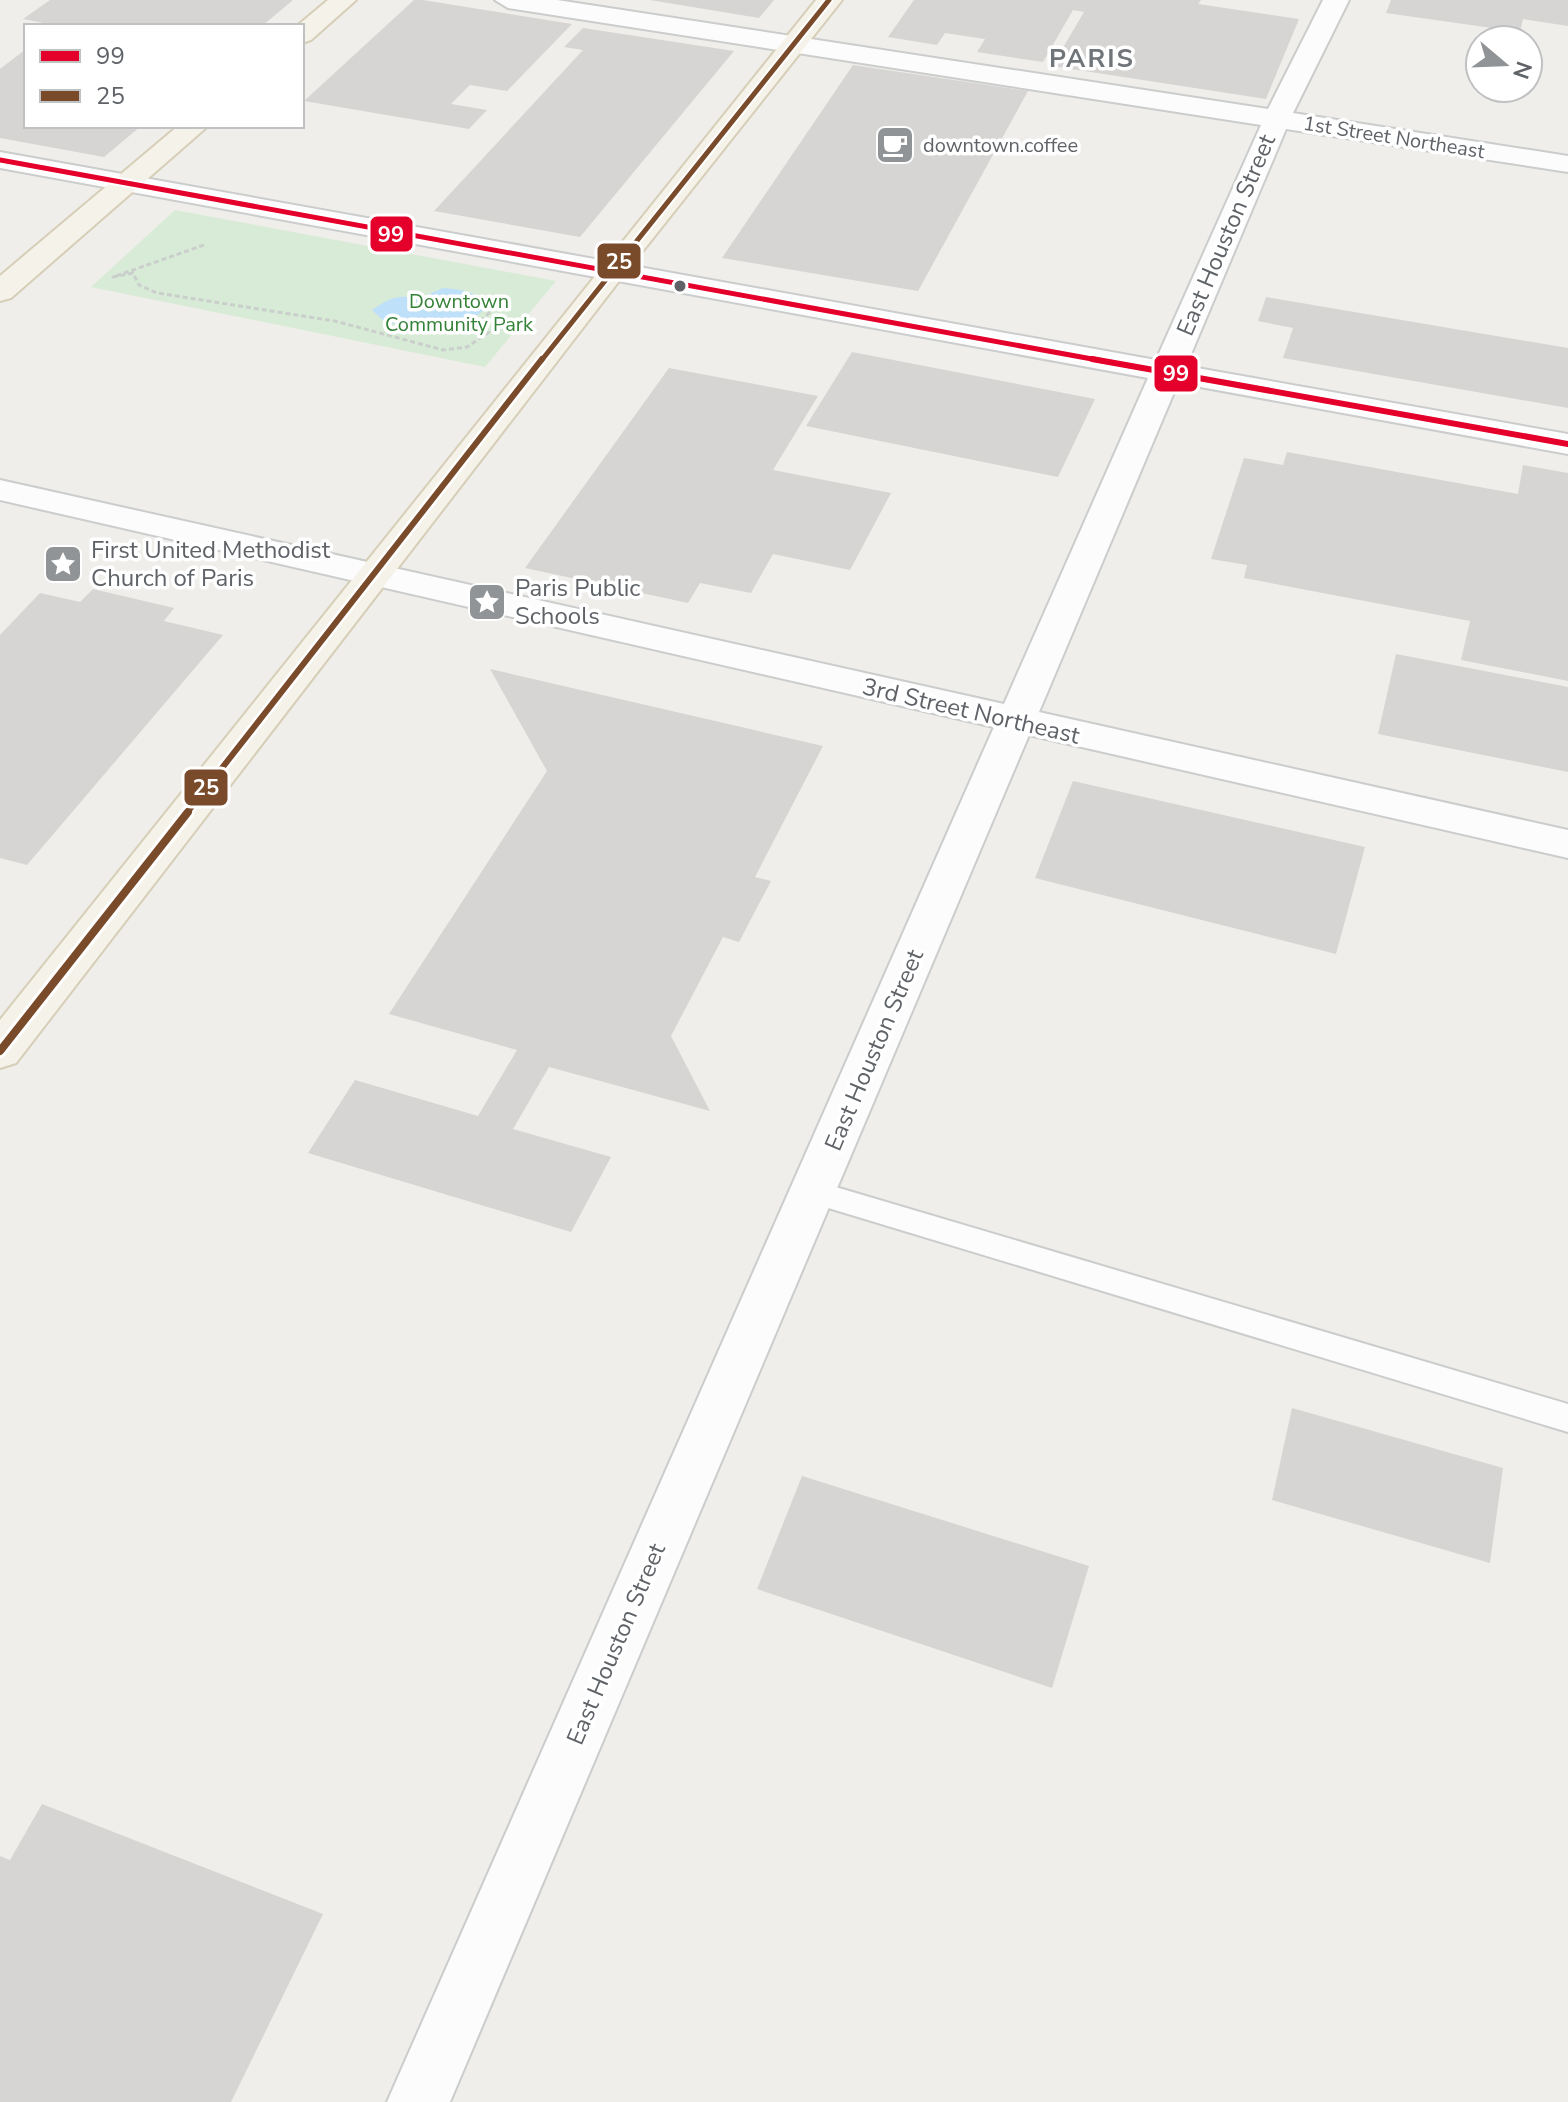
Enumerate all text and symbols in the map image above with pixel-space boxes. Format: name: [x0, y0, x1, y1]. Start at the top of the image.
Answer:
legend: [24, 24, 304, 128]
north arrow: [1464, 24, 1544, 104]
text: 99: [96, 40, 125, 72]
district label: PARIS: [1049, 41, 1135, 76]
text: N: [1505, 58, 1539, 83]
text: 25: [96, 80, 125, 112]
street label: 1st Street Northeast: [1301, 110, 1487, 165]
cafe icon: downtown.coffee: [874, 124, 916, 166]
street label: East Houston Street: [1169, 129, 1283, 341]
place label: downtown.coffee: [923, 132, 1078, 159]
line badge: 99: [369, 215, 414, 253]
text: 99: [378, 220, 404, 250]
line badge: 25: [596, 242, 642, 280]
text: 25: [606, 247, 632, 277]
unlabelled marker: [672, 278, 688, 294]
park label: Downtown Community Park: [385, 288, 534, 338]
line badge: 99: [1153, 354, 1199, 393]
text: 99: [1163, 359, 1189, 389]
place label: First United Methodist Church of Paris: [91, 534, 331, 594]
place icon: First United Methodist Church of Paris: [42, 543, 84, 585]
place label: Paris Public Schools: [515, 572, 640, 632]
place icon: Paris Public Schools: [466, 581, 508, 623]
street label: 3rd Street Northeast: [859, 670, 1083, 752]
line badge: 25: [183, 768, 229, 807]
text: 25: [193, 773, 219, 803]
street label: East Houston Street: [817, 944, 931, 1156]
street label: East Houston Street: [559, 1538, 673, 1750]

